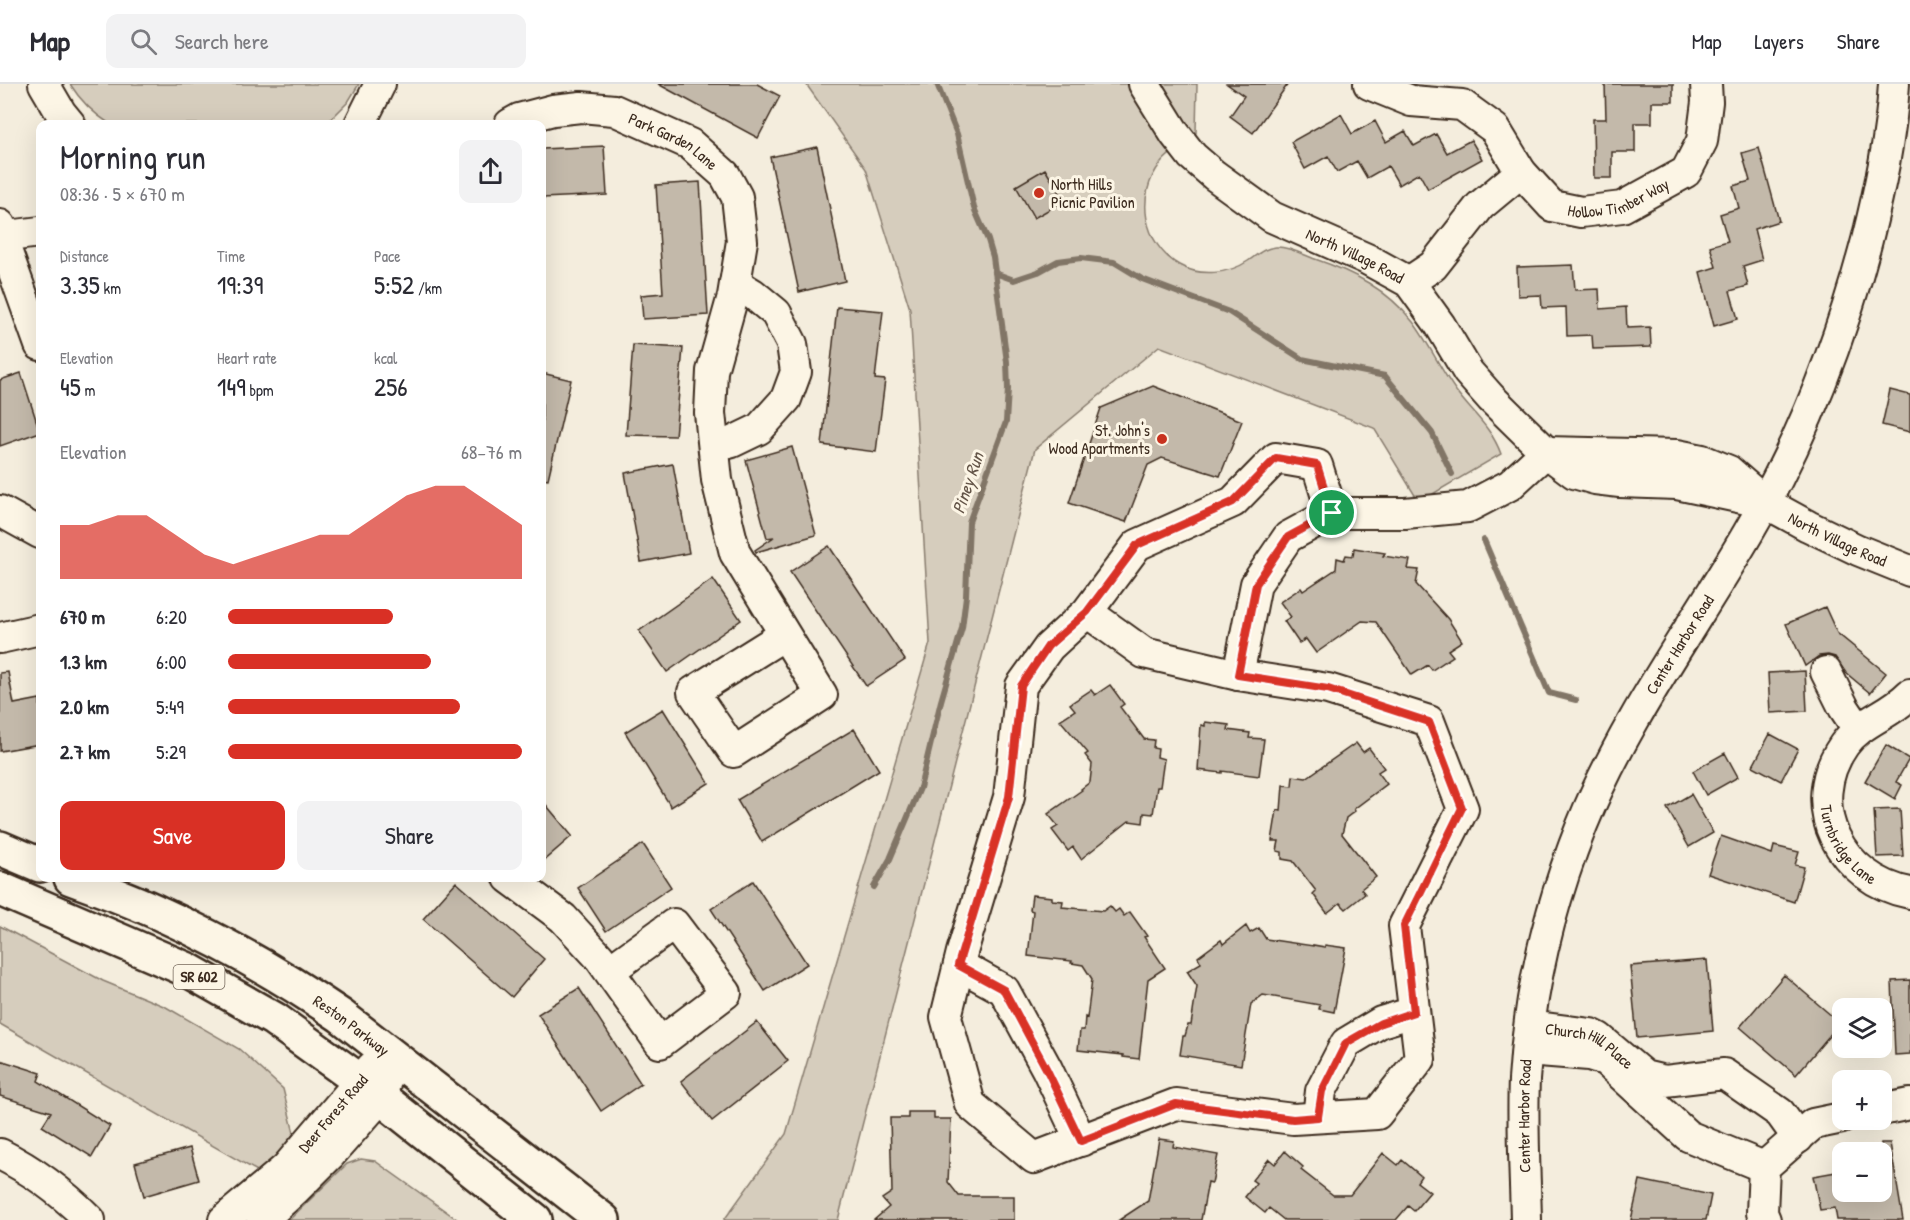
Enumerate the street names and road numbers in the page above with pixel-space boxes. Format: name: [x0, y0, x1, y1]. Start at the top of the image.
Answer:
street label: Park Garden Lane: [625, 107, 723, 175]
street label: Hollow Timber Way: [1566, 172, 1673, 223]
street label: North Village Road: [1303, 223, 1408, 288]
street label: North Village Road: [1785, 506, 1890, 572]
street label: Center Harbor Road: [1640, 591, 1719, 698]
street label: Turnbridge Lane: [1815, 804, 1881, 890]
road number: SR 602: [174, 965, 224, 989]
street label: Reston Parkway: [309, 990, 394, 1061]
street label: Church Hill Place: [1544, 1017, 1639, 1074]
street label: Center Harbor Road: [1512, 1059, 1536, 1173]
street label: Deer Forest Road: [293, 1069, 373, 1157]

